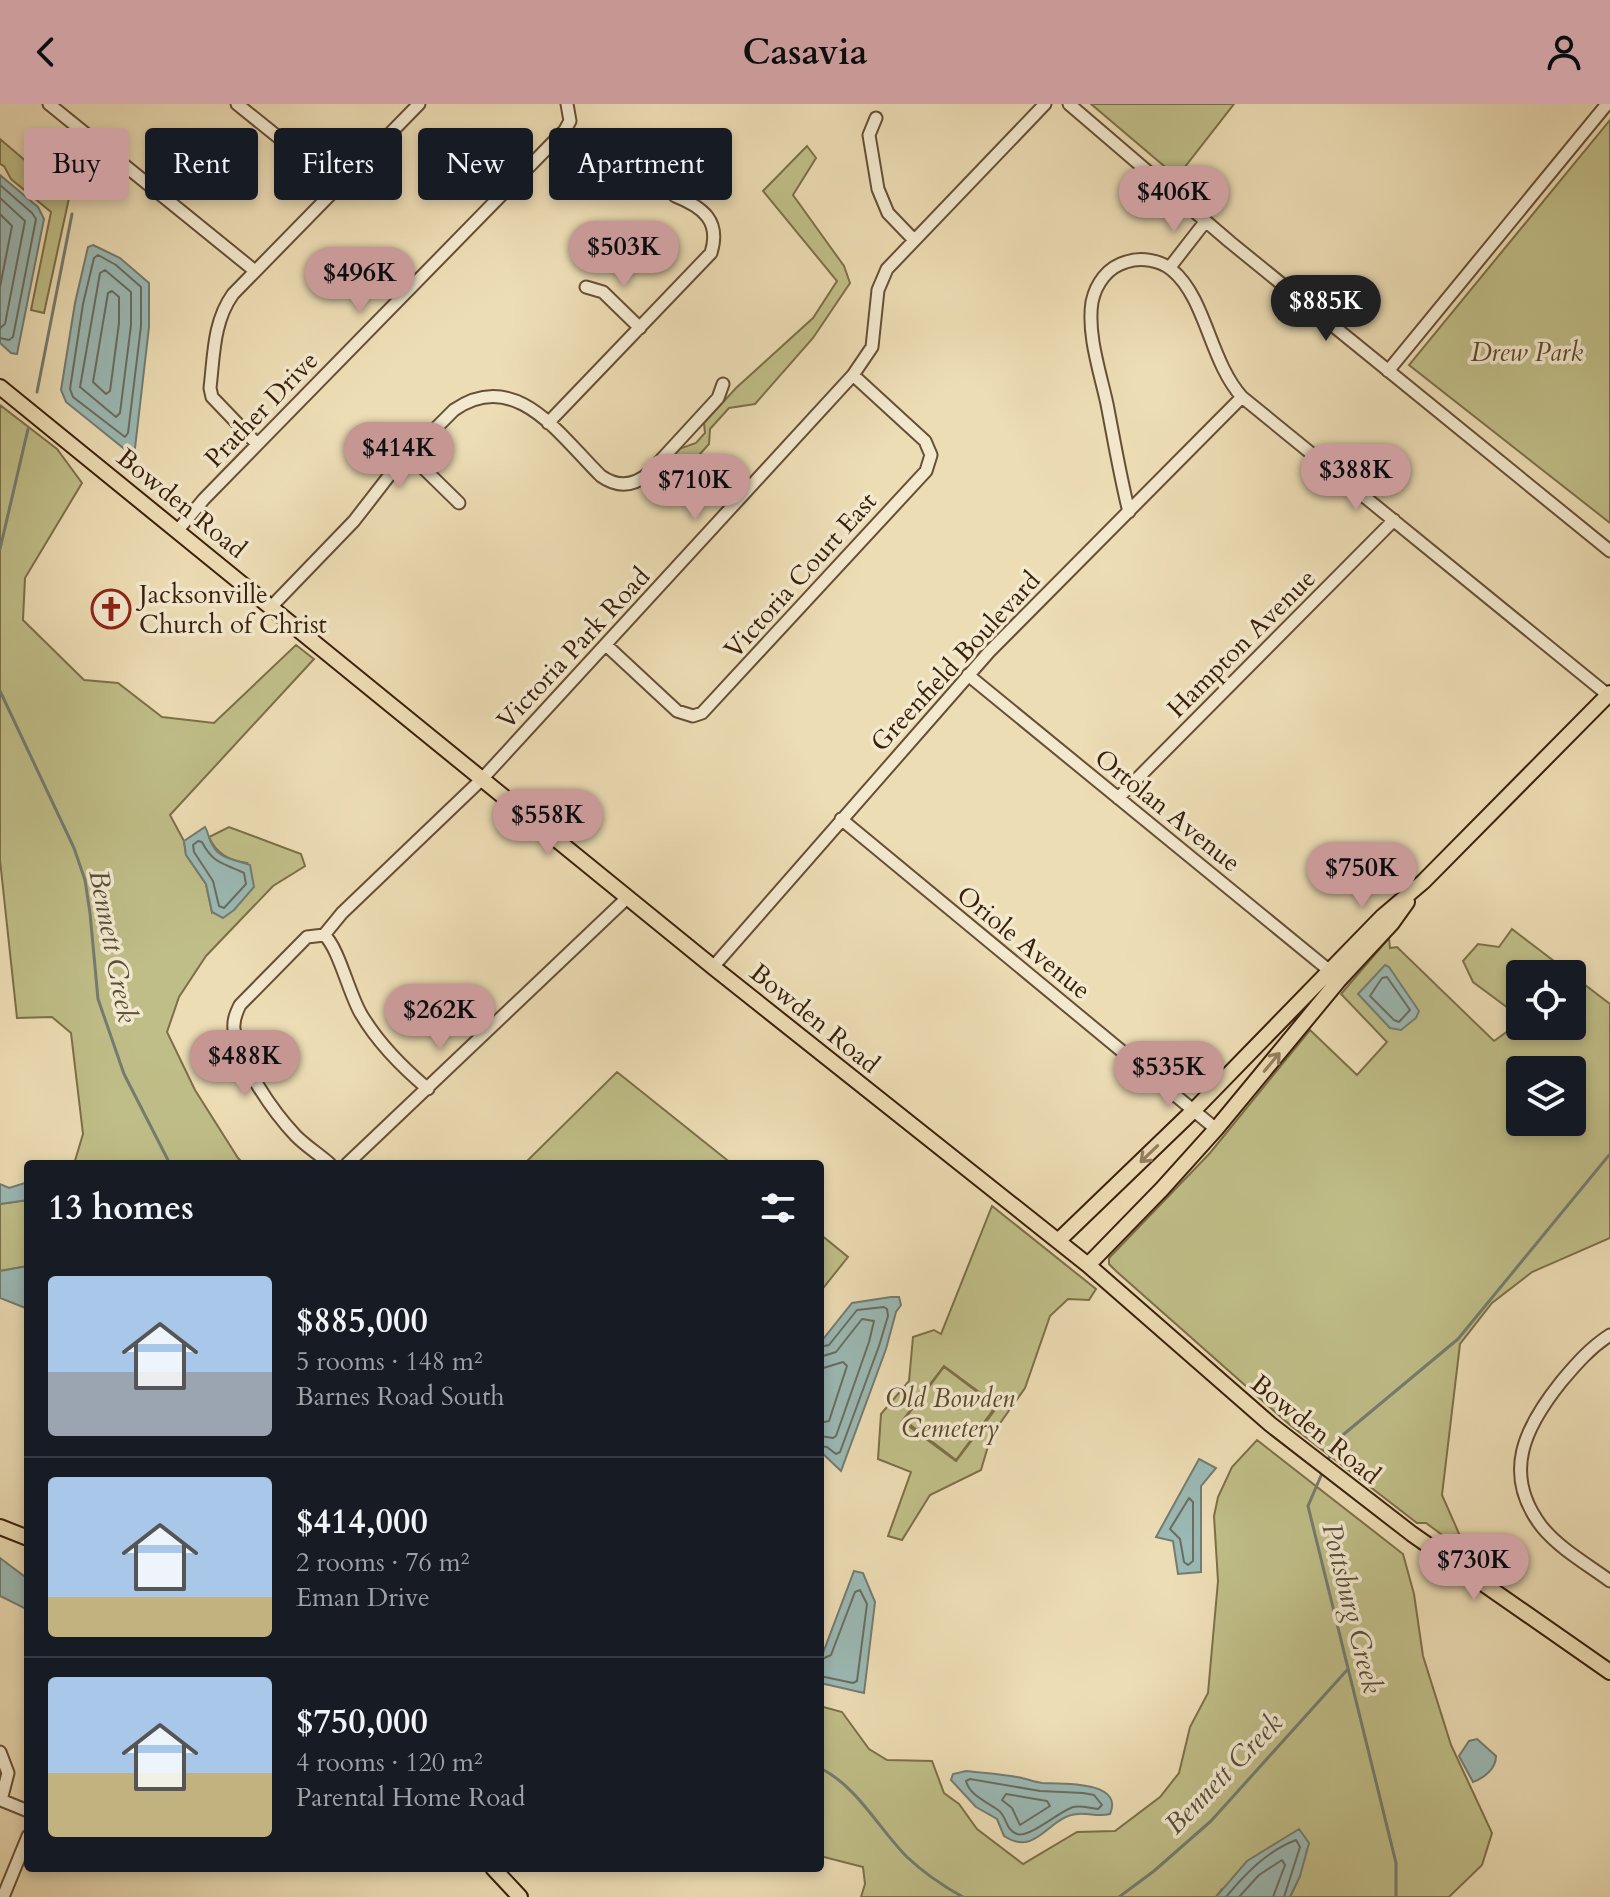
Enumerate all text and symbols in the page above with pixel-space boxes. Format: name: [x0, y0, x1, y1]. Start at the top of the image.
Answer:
text: Casavia: [742, 28, 868, 77]
icon: back: [24, 30, 68, 74]
icon: person: [1542, 30, 1586, 74]
chip: Buy: [24, 128, 129, 200]
chip: Rent: [145, 128, 258, 200]
chip: Filters: [274, 128, 402, 200]
chip: New: [418, 128, 533, 200]
chip: Apartment: [549, 128, 732, 200]
pin: $406K: [1118, 166, 1230, 234]
text: $406K: [1137, 174, 1211, 209]
pin: $503K: [568, 221, 680, 289]
text: $503K: [587, 229, 661, 264]
pin: $496K: [304, 247, 416, 315]
text: $496K: [323, 255, 397, 290]
pin: $885K: [1270, 275, 1382, 343]
text: $885K: [1289, 283, 1363, 318]
park label: Drew Park: [1471, 335, 1583, 370]
street label: Prather Drive: [197, 343, 326, 475]
pin: $414K: [343, 422, 455, 490]
text: $414K: [362, 430, 436, 465]
street label: Bowden Road: [110, 440, 254, 567]
pin: $388K: [1300, 444, 1412, 512]
text: $388K: [1319, 452, 1393, 487]
pin: $710K: [639, 454, 751, 522]
text: $710K: [658, 462, 732, 497]
street label: Victoria Court East: [716, 485, 885, 666]
street label: Victoria Park Road: [489, 560, 658, 737]
street label: Hampton Avenue: [1159, 561, 1323, 725]
street label: Greenfield Boulevard: [863, 564, 1048, 759]
place label: Jacksonville Church of Christ: [135, 577, 327, 642]
church icon: Jacksonville Church of Christ: [90, 588, 132, 630]
street label: Ortolan Avenue: [1087, 741, 1248, 880]
pin: $558K: [492, 789, 604, 857]
text: $558K: [511, 797, 585, 832]
pin: $750K: [1306, 842, 1418, 910]
text: $750K: [1325, 850, 1399, 885]
water label: Bennett Creek: [80, 866, 147, 1026]
street label: Oriole Avenue: [949, 877, 1098, 1007]
street label: Bowden Road: [743, 955, 887, 1082]
map controls: [1506, 960, 1586, 1136]
button: locate: [1506, 960, 1586, 1040]
pin: $262K: [384, 984, 496, 1052]
text: $262K: [403, 992, 477, 1027]
pin: $488K: [189, 1030, 301, 1098]
text: $488K: [208, 1038, 282, 1073]
pin: $535K: [1113, 1041, 1225, 1109]
text: $535K: [1132, 1049, 1206, 1084]
one-way arrow: [1263, 1052, 1280, 1073]
button: layers: [1506, 1056, 1586, 1136]
one-way arrow: [1139, 1145, 1159, 1163]
text: 13 homes: [48, 1185, 194, 1231]
icon: filters: [756, 1186, 800, 1230]
text: $885,000: [296, 1298, 428, 1344]
icon: home: [112, 1308, 208, 1404]
text: 5 rooms · 148 m²: [296, 1344, 483, 1379]
street label: Bowden Road: [1244, 1366, 1388, 1493]
text: Barnes Road South: [296, 1379, 505, 1414]
park label: Old Bowden Cemetery: [885, 1381, 1015, 1446]
text: $414,000: [296, 1499, 428, 1545]
icon: home: [112, 1509, 208, 1605]
water label: Pottsburg Creek: [1313, 1519, 1392, 1697]
pin: $730K: [1418, 1534, 1530, 1602]
text: $730K: [1437, 1542, 1511, 1577]
text: 2 rooms · 76 m²: [296, 1545, 469, 1580]
text: Eman Drive: [296, 1580, 430, 1615]
text: $750,000: [296, 1699, 428, 1745]
water label: Bennett Creek: [1156, 1705, 1291, 1843]
icon: home: [112, 1709, 208, 1805]
text: 4 rooms · 120 m²: [296, 1745, 483, 1780]
text: Parental Home Road: [296, 1780, 525, 1815]

